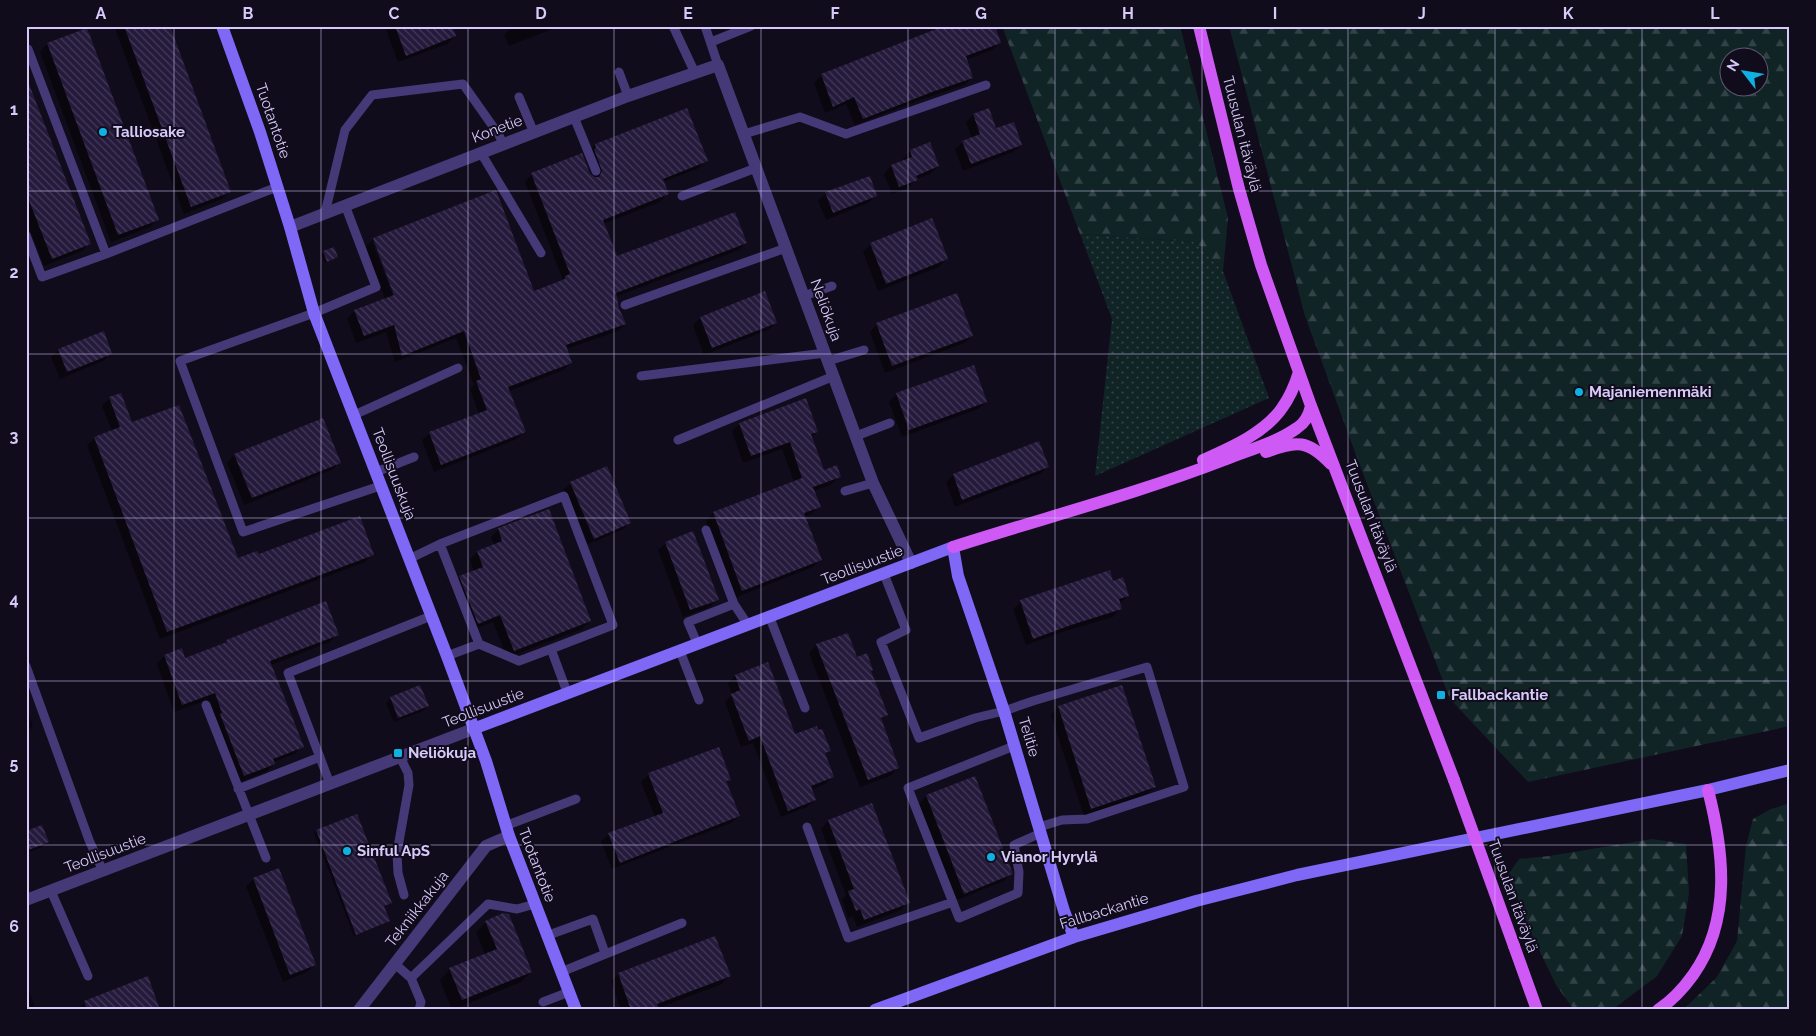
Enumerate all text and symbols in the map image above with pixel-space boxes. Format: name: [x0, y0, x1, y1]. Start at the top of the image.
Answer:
text: A: [96, 4, 107, 23]
text: B: [243, 4, 254, 23]
text: C: [389, 4, 400, 23]
text: D: [535, 4, 547, 23]
text: E: [683, 4, 693, 23]
text: F: [830, 4, 840, 23]
text: G: [975, 4, 987, 23]
text: H: [1122, 4, 1134, 23]
text: I: [1273, 4, 1277, 23]
text: J: [1418, 4, 1426, 23]
text: K: [1563, 4, 1574, 23]
text: L: [1710, 4, 1720, 23]
north arrow: [1718, 48, 1768, 98]
text: N: [1723, 57, 1742, 74]
street label: Tuusulan itäväylä: [1219, 74, 1265, 194]
street label: Tuotantotie: [252, 81, 294, 161]
text: 1: [10, 100, 18, 119]
street label: Konetie: [469, 111, 525, 147]
place label: Talliosake: [113, 123, 185, 141]
marker: Talliosake: [97, 126, 109, 138]
text: 2: [9, 263, 19, 282]
street label: Neliökuja: [806, 276, 846, 344]
place label: Majaniemenmäki: [1589, 383, 1712, 401]
marker: Majaniemenmäki: [1573, 386, 1585, 398]
street label: Teollisuuskuja: [368, 425, 420, 523]
text: 3: [10, 427, 19, 446]
street label: Tuusulan itäväylä: [1341, 457, 1401, 575]
street label: Teollisuustie: [819, 541, 906, 589]
text: 4: [9, 590, 19, 609]
street label: Teollisuustie: [440, 684, 527, 732]
place label: Fallbackantie: [1451, 686, 1548, 704]
marker: Fallbackantie: [1435, 689, 1447, 701]
street label: Telitie: [1014, 715, 1044, 759]
place label: Neliökuja: [408, 744, 477, 762]
marker: Neliökuja: [392, 747, 404, 759]
text: 5: [10, 754, 19, 773]
street label: Tuotantotie: [515, 825, 559, 905]
street label: Teollisuustie: [62, 829, 149, 877]
street label: Tuusulan itäväylä: [1484, 837, 1542, 955]
place label: Sinful ApS: [357, 842, 430, 860]
marker: Sinful ApS: [341, 845, 353, 857]
place label: Vianor Hyrylä: [1001, 848, 1098, 866]
marker: Vianor Hyrylä: [985, 851, 997, 863]
street label: Tekniikkakuja: [382, 867, 452, 951]
street label: Fallbackantie: [1058, 889, 1151, 933]
text: 6: [9, 917, 19, 936]

